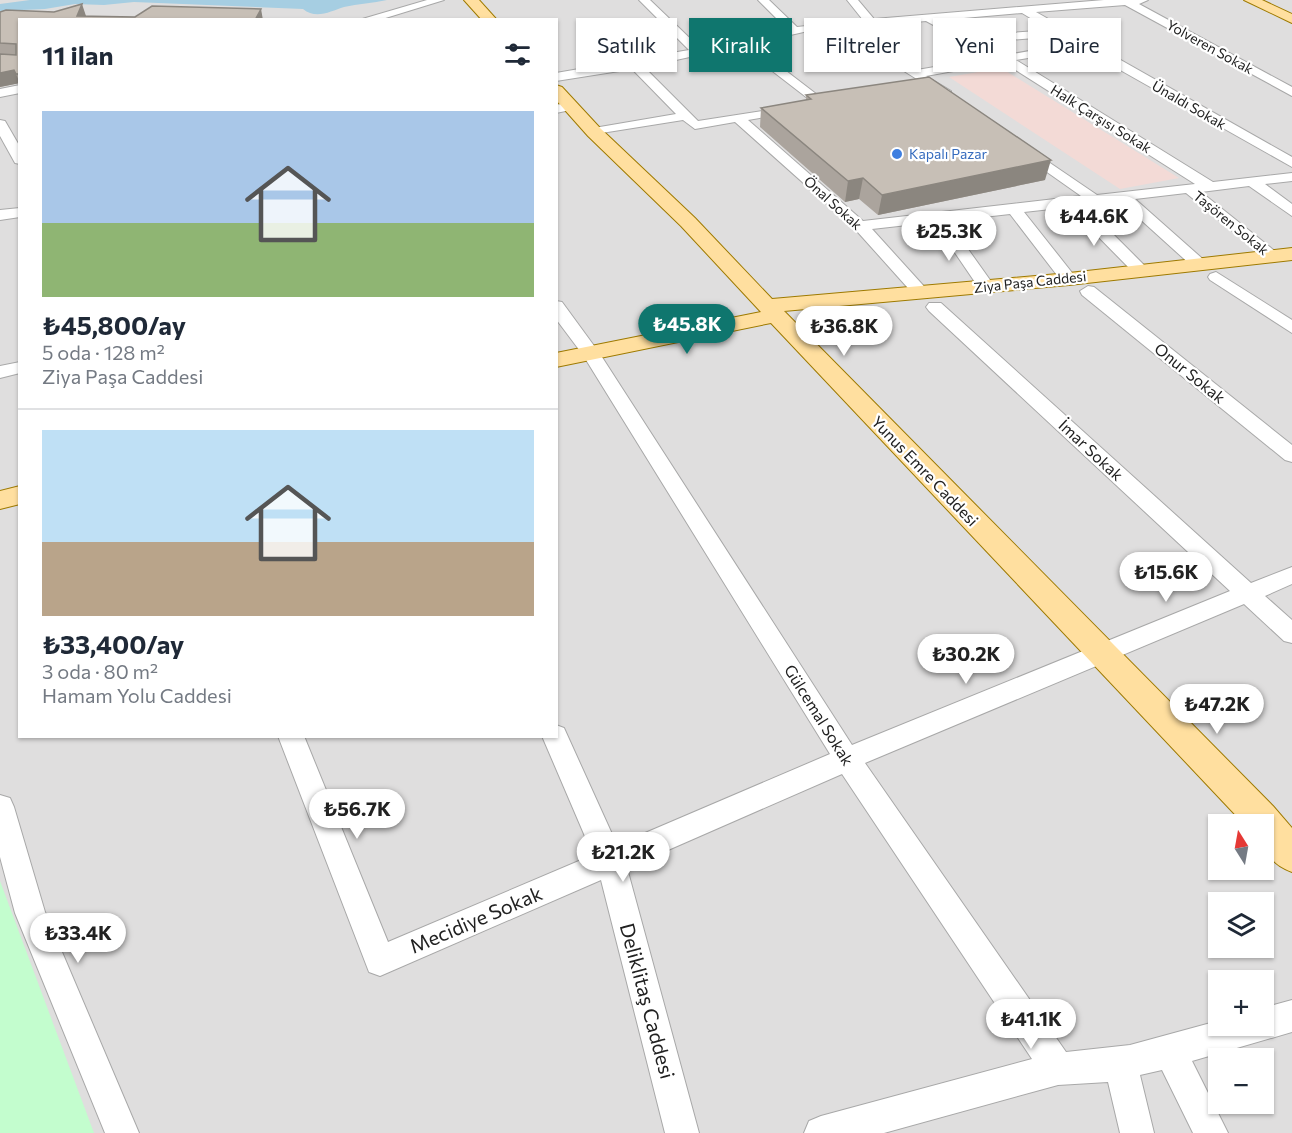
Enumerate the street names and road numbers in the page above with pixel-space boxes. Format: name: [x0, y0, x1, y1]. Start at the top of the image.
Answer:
street label: Yolveren Sokak: [1164, 16, 1257, 78]
street label: Ünaldı Sokak: [1149, 77, 1230, 133]
street label: Halk Çarşısı Sokak: [1048, 81, 1155, 157]
street label: Önal Sokak: [801, 172, 866, 233]
street label: Taşören Sokak: [1190, 187, 1273, 259]
street label: Ziya Paşa Caddesi: [973, 267, 1087, 296]
street label: Onur Sokak: [1151, 338, 1230, 407]
street label: Yunus Emre Caddesi: [868, 412, 983, 530]
street label: İmar Sokak: [1055, 415, 1128, 484]
street label: Gülcemal Sokak: [781, 661, 858, 769]
street label: Mecidiye Sokak: [406, 880, 546, 958]
street label: Deliklitaş Caddesi: [616, 920, 680, 1081]

